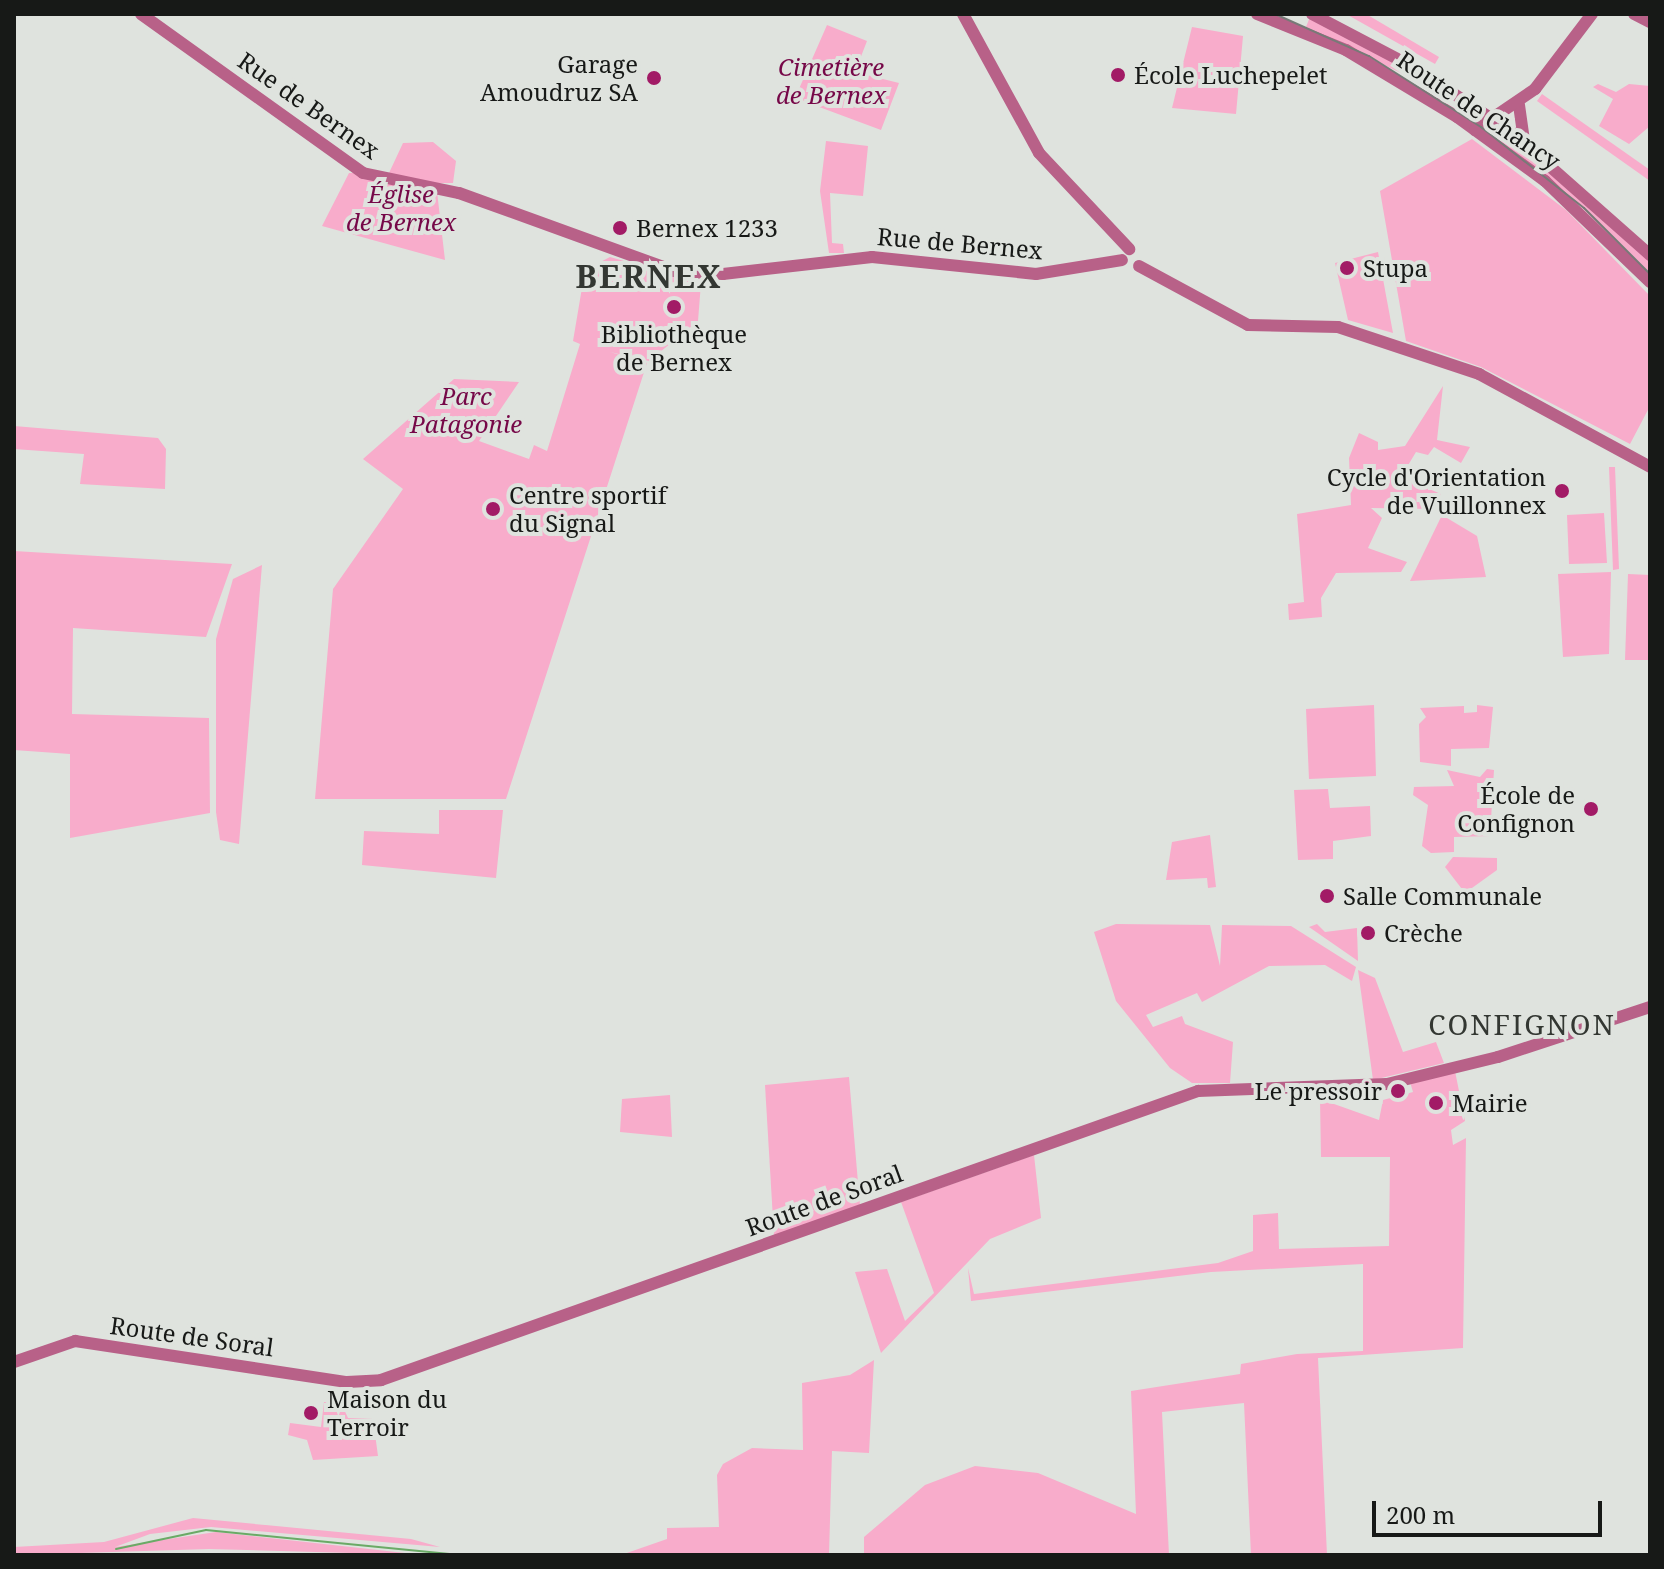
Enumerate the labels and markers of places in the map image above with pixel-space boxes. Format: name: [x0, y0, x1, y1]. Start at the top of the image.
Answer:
place label: Garage Amoudruz SA: [480, 50, 638, 106]
place label: École Luchepelet: [1134, 61, 1328, 89]
marker: École Luchepelet: [1109, 66, 1127, 84]
marker: Garage Amoudruz SA: [645, 69, 663, 87]
place label: Bernex 1233: [636, 214, 778, 242]
marker: Bernex 1233: [611, 219, 629, 237]
place label: Stupa: [1363, 254, 1428, 282]
marker: Stupa: [1338, 259, 1356, 277]
marker: Bibliothèque de Bernex: [665, 298, 683, 316]
place label: Bibliothèque de Bernex: [601, 320, 747, 376]
place label: Cycle d'Orientation de Vuillonnex: [1327, 463, 1546, 519]
place label: Centre sportif du Signal: [509, 481, 667, 537]
marker: Cycle d'Orientation de Vuillonnex: [1553, 482, 1571, 500]
marker: Centre sportif du Signal: [484, 500, 502, 518]
place label: École de Confignon: [1457, 781, 1575, 837]
marker: École de Confignon: [1582, 800, 1600, 818]
place label: Salle Communale: [1343, 882, 1542, 910]
marker: Salle Communale: [1318, 887, 1336, 905]
place label: Crèche: [1384, 919, 1463, 947]
marker: Crèche: [1359, 924, 1377, 942]
place label: Le pressoir: [1255, 1077, 1382, 1105]
marker: Le pressoir: [1389, 1082, 1407, 1100]
place label: Mairie: [1452, 1089, 1528, 1117]
marker: Mairie: [1427, 1094, 1445, 1112]
place label: Maison du Terroir: [327, 1385, 447, 1441]
marker: Maison du Terroir: [302, 1404, 320, 1422]

